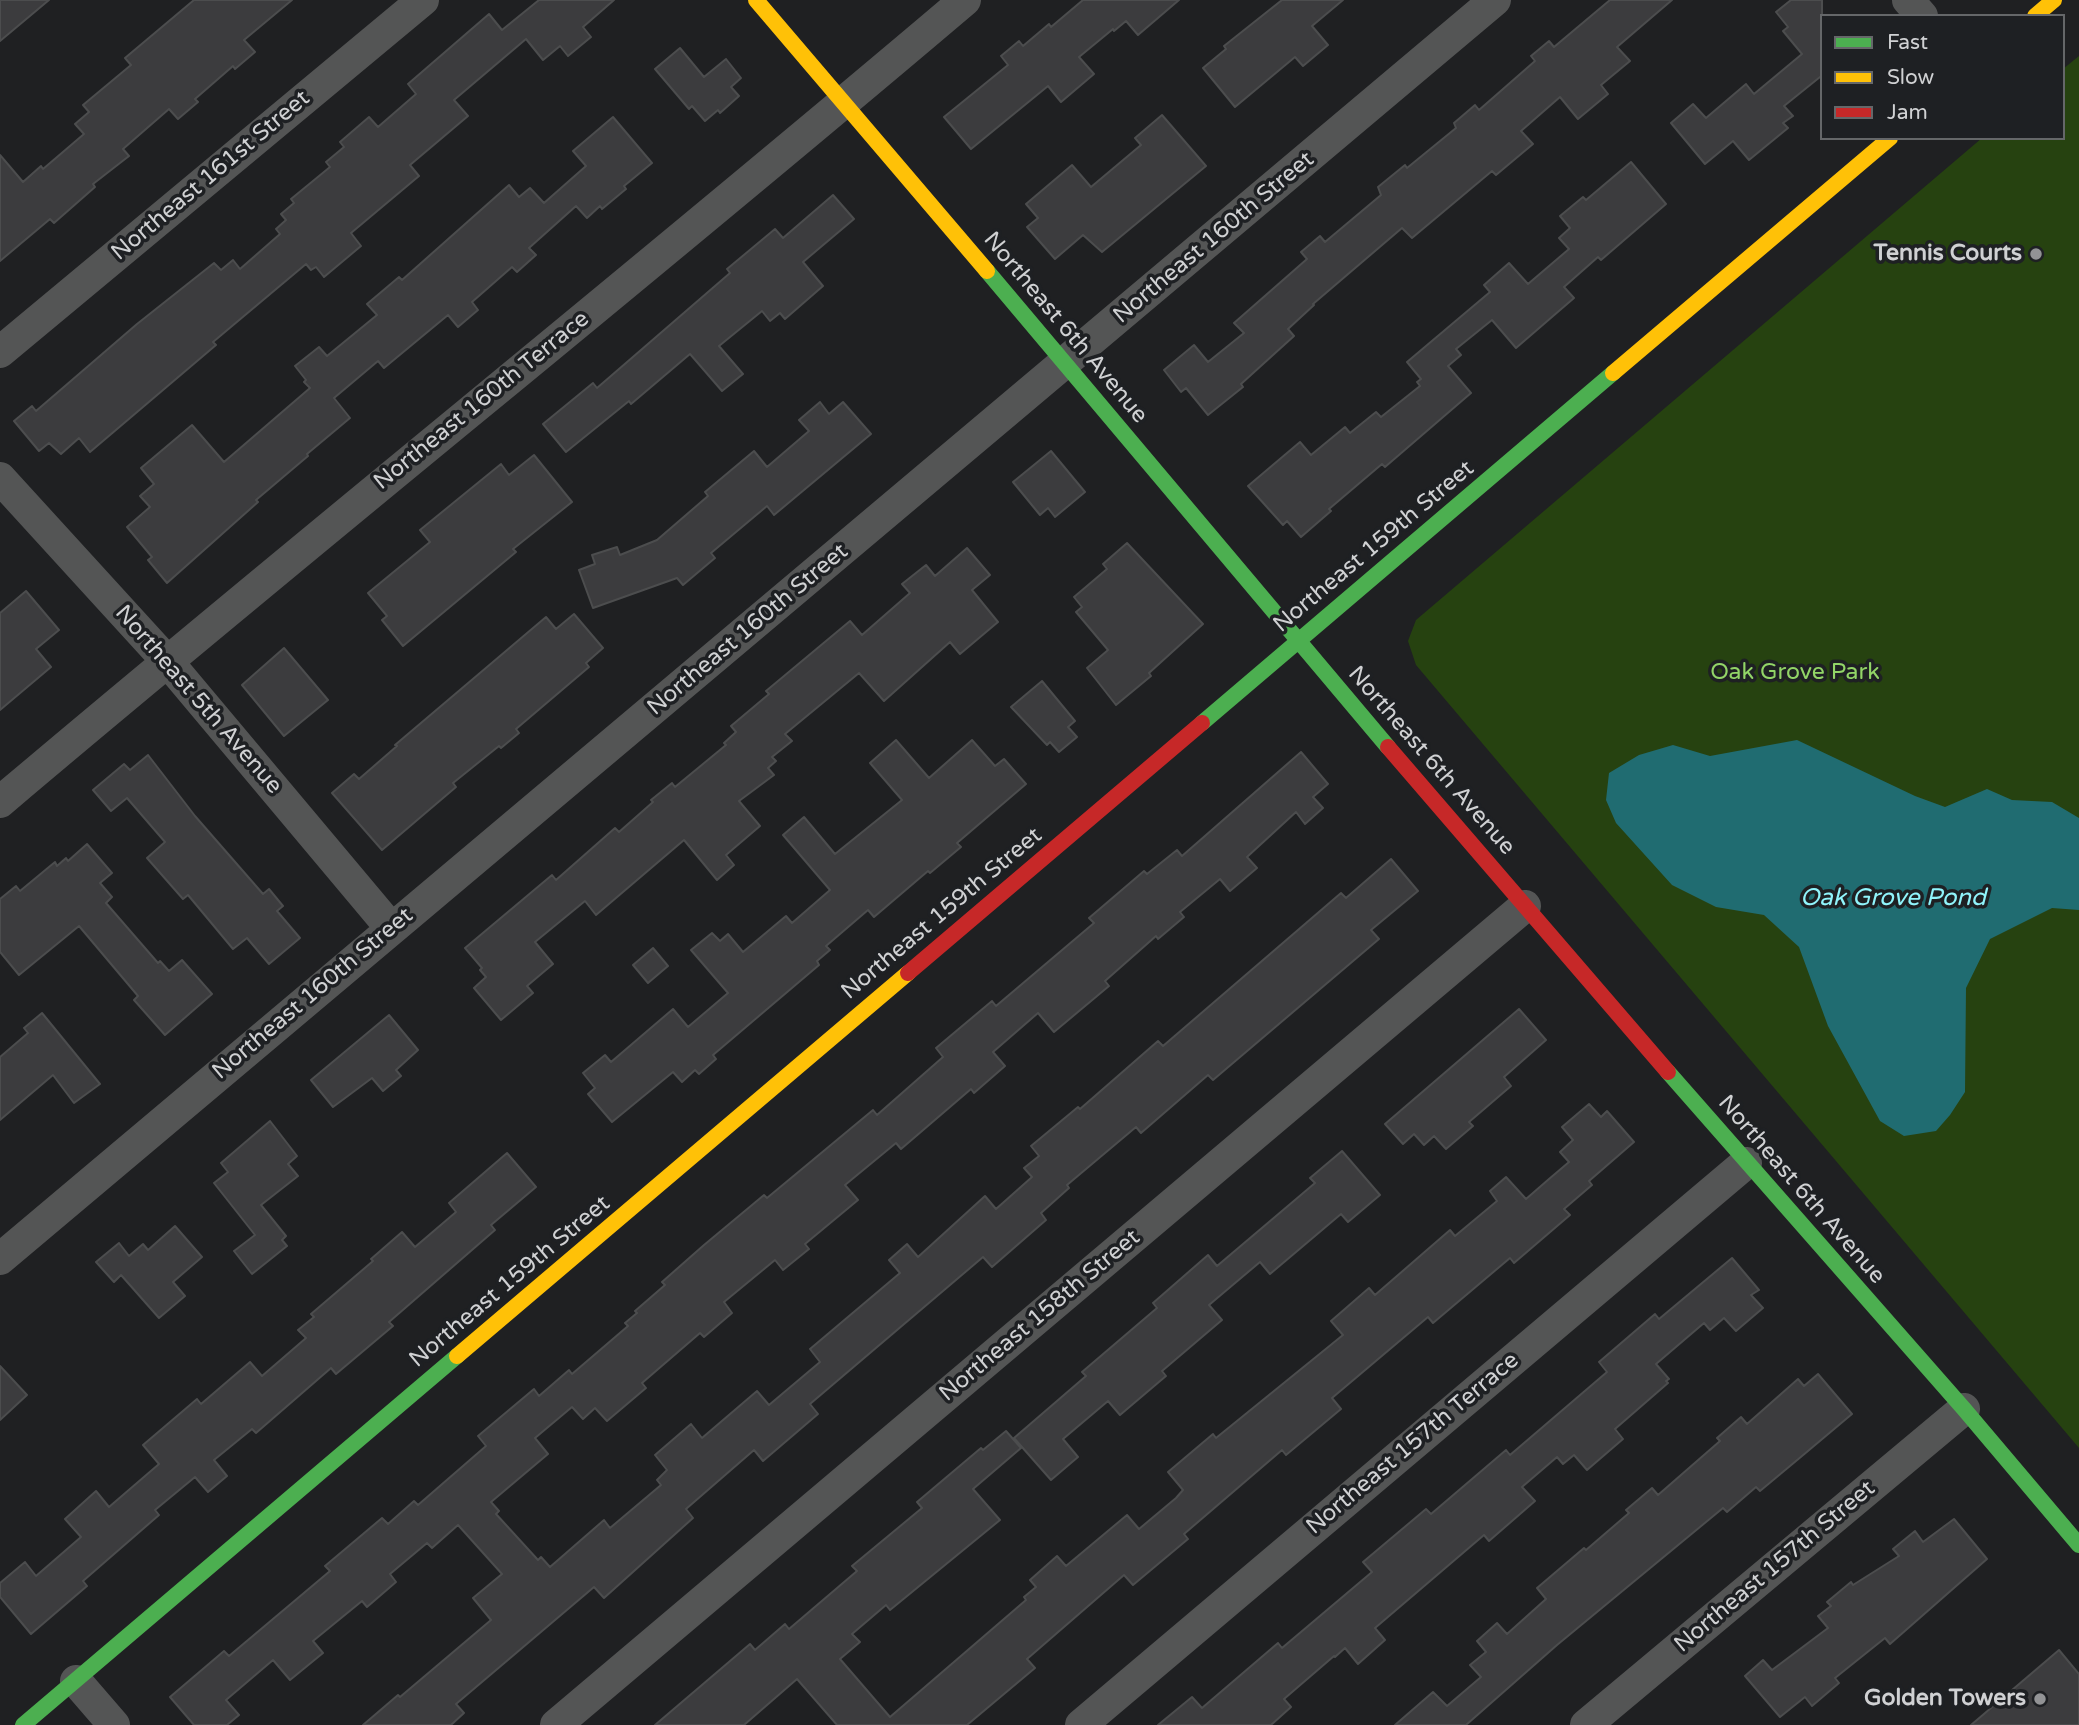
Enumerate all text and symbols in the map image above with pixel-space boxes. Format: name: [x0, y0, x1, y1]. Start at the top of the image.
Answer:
legend: [1820, 14, 2065, 140]
text: Fast: [1887, 30, 1928, 55]
text: Slow: [1887, 65, 1934, 90]
street label: Northeast 161st Street: [106, 85, 316, 267]
text: Jam: [1887, 100, 1928, 125]
street label: Northeast 160th Street: [1108, 146, 1320, 330]
street label: Northeast 6th Avenue: [977, 227, 1153, 429]
place label: Tennis Courts: [1873, 240, 2022, 268]
marker: Tennis Courts: [2028, 246, 2044, 262]
street label: Northeast 160th Terrace: [369, 306, 595, 496]
street label: Northeast 159th Street: [1268, 455, 1480, 639]
street label: Northeast 160th Street: [642, 538, 854, 722]
street label: Northeast 5th Avenue: [109, 600, 287, 800]
park label: Oak Grove Park: [1710, 659, 1880, 687]
street label: Northeast 6th Avenue: [1342, 661, 1520, 861]
street label: Northeast 159th Street: [836, 822, 1048, 1006]
water label: Oak Grove Pond: [1800, 885, 1986, 913]
street label: Northeast 160th Street: [207, 902, 419, 1086]
street label: Northeast 6th Avenue: [1712, 1090, 1890, 1290]
street label: Northeast 159th Street: [404, 1190, 616, 1374]
street label: Northeast 158th Street: [934, 1224, 1146, 1408]
street label: Northeast 157th Terrace: [1301, 1347, 1525, 1541]
street label: Northeast 157th Street: [1669, 1475, 1881, 1659]
place label: Golden Towers: [1864, 1685, 2026, 1713]
marker: Golden Towers: [2032, 1691, 2048, 1707]

